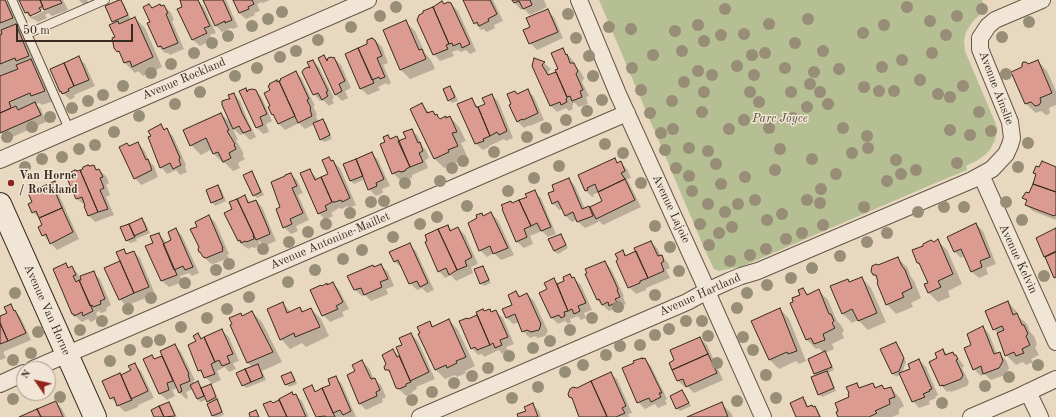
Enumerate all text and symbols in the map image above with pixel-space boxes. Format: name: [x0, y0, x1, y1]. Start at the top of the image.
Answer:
scale bar: [18, 16, 135, 42]
text: 50 m: [23, 25, 50, 37]
street label: Avenue Ainslie: [975, 49, 1017, 127]
street label: Avenue Rockland: [140, 55, 228, 103]
park label: Parc Joyce: [752, 112, 808, 126]
place label: Van Horne / Rockland: [19, 169, 78, 197]
street label: Avenue Lajoie: [649, 172, 693, 246]
marker: Van Horne / Rockland: [6, 178, 16, 188]
street label: Avenue Antonine-Maillet: [268, 209, 392, 273]
street label: Avenue Kelvin: [996, 222, 1040, 296]
street label: Avenue Van Horne: [21, 262, 73, 358]
street label: Avenue Hartland: [657, 271, 743, 319]
north arrow: [16, 361, 56, 401]
text: N: [20, 368, 33, 381]

